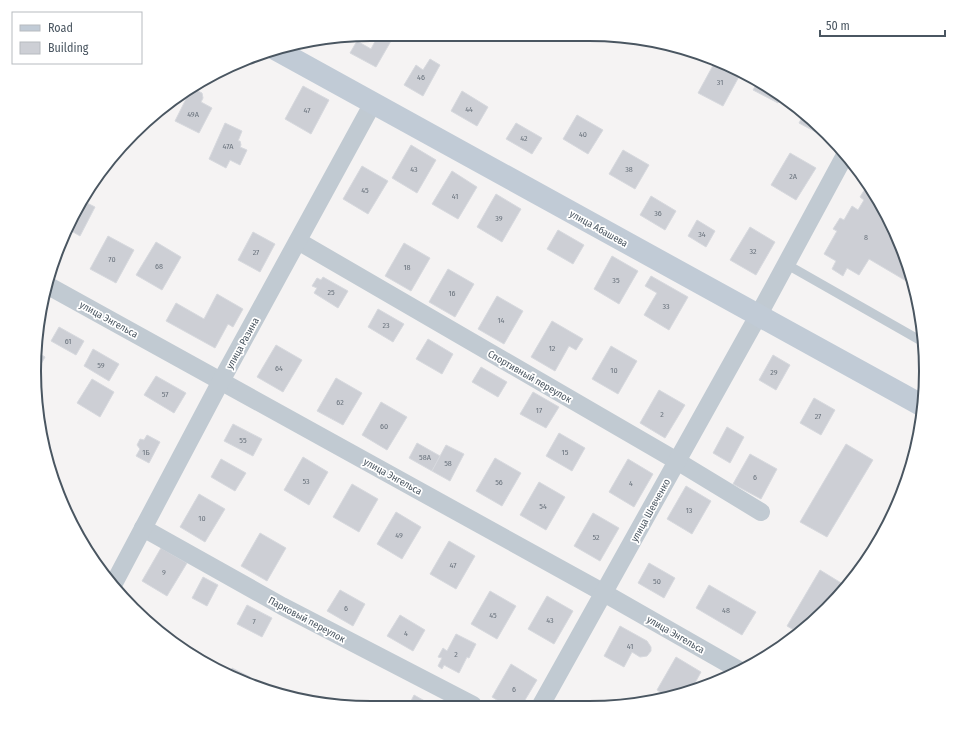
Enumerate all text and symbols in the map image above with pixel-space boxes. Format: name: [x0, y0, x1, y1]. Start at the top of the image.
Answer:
legend: [12, 12, 142, 64]
scale bar: [820, 12, 945, 38]
text: 50 m: [826, 19, 850, 33]
text: Road: [48, 21, 73, 35]
text: Building: [48, 41, 89, 55]
house number: 46: [417, 73, 425, 82]
house number: 31: [717, 78, 723, 87]
house number: 44: [465, 105, 473, 114]
house number: 47: [304, 106, 311, 115]
house number: 49А: [187, 110, 200, 119]
house number: 40: [579, 130, 587, 139]
house number: 42: [520, 134, 528, 143]
house number: 47А: [223, 142, 234, 151]
house number: 43: [410, 165, 418, 174]
house number: 38: [625, 165, 633, 174]
house number: 2А: [789, 172, 798, 181]
house number: 45: [361, 186, 369, 195]
house number: 41: [452, 192, 458, 201]
street label: улица Абашева: [567, 208, 630, 250]
house number: 36: [654, 209, 662, 218]
house number: 39: [495, 214, 503, 223]
house number: 34: [698, 230, 706, 239]
house number: 8: [864, 233, 868, 242]
house number: 32: [749, 247, 757, 256]
house number: 27: [253, 248, 260, 257]
house number: 70: [108, 255, 116, 264]
house number: 68: [155, 262, 163, 271]
house number: 18: [403, 263, 411, 272]
house number: 35: [612, 276, 620, 285]
house number: 25: [327, 288, 335, 297]
house number: 16: [448, 289, 456, 298]
street label: улица Энгельса: [77, 299, 140, 341]
house number: 33: [662, 302, 670, 311]
street label: улица Разина: [224, 316, 262, 371]
house number: 14: [498, 316, 505, 325]
house number: 23: [382, 321, 390, 330]
house number: 61: [65, 337, 71, 346]
house number: 12: [549, 344, 556, 353]
street label: Спортивный переулок: [486, 348, 574, 406]
house number: 59: [97, 361, 105, 370]
house number: 64: [275, 364, 283, 373]
house number: 10: [610, 366, 618, 375]
house number: 29: [770, 368, 778, 377]
house number: 57: [162, 390, 169, 399]
house number: 62: [336, 398, 344, 407]
house number: 17: [536, 406, 543, 415]
house number: 2: [660, 410, 664, 419]
house number: 27: [815, 412, 822, 421]
house number: 60: [380, 422, 388, 431]
house number: 55: [239, 436, 247, 445]
house number: 1Б: [142, 448, 150, 457]
house number: 15: [562, 448, 569, 457]
house number: 58А: [419, 453, 432, 462]
street label: улица Энгельса: [361, 456, 424, 498]
house number: 58: [444, 459, 452, 468]
house number: 6: [753, 473, 757, 482]
house number: 53: [302, 477, 310, 486]
street label: улица Шевченко: [629, 477, 673, 544]
house number: 56: [495, 478, 503, 487]
house number: 4: [629, 479, 633, 488]
house number: 54: [539, 502, 547, 511]
house number: 13: [686, 506, 693, 515]
house number: 10: [198, 514, 206, 523]
house number: 49: [395, 531, 403, 540]
house number: 52: [592, 533, 600, 542]
house number: 47: [450, 561, 457, 570]
house number: 9: [162, 568, 166, 577]
house number: 50: [653, 577, 661, 586]
street label: Парковый переулок: [266, 595, 347, 645]
house number: 6: [344, 604, 348, 613]
house number: 48: [722, 606, 730, 615]
house number: 45: [489, 611, 497, 620]
street label: улица Энгельса: [644, 613, 707, 656]
house number: 43: [546, 616, 554, 625]
house number: 7: [252, 617, 256, 626]
house number: 4: [404, 629, 408, 638]
house number: 41: [627, 642, 633, 651]
house number: 2: [454, 650, 458, 659]
house number: 6: [512, 685, 516, 694]

